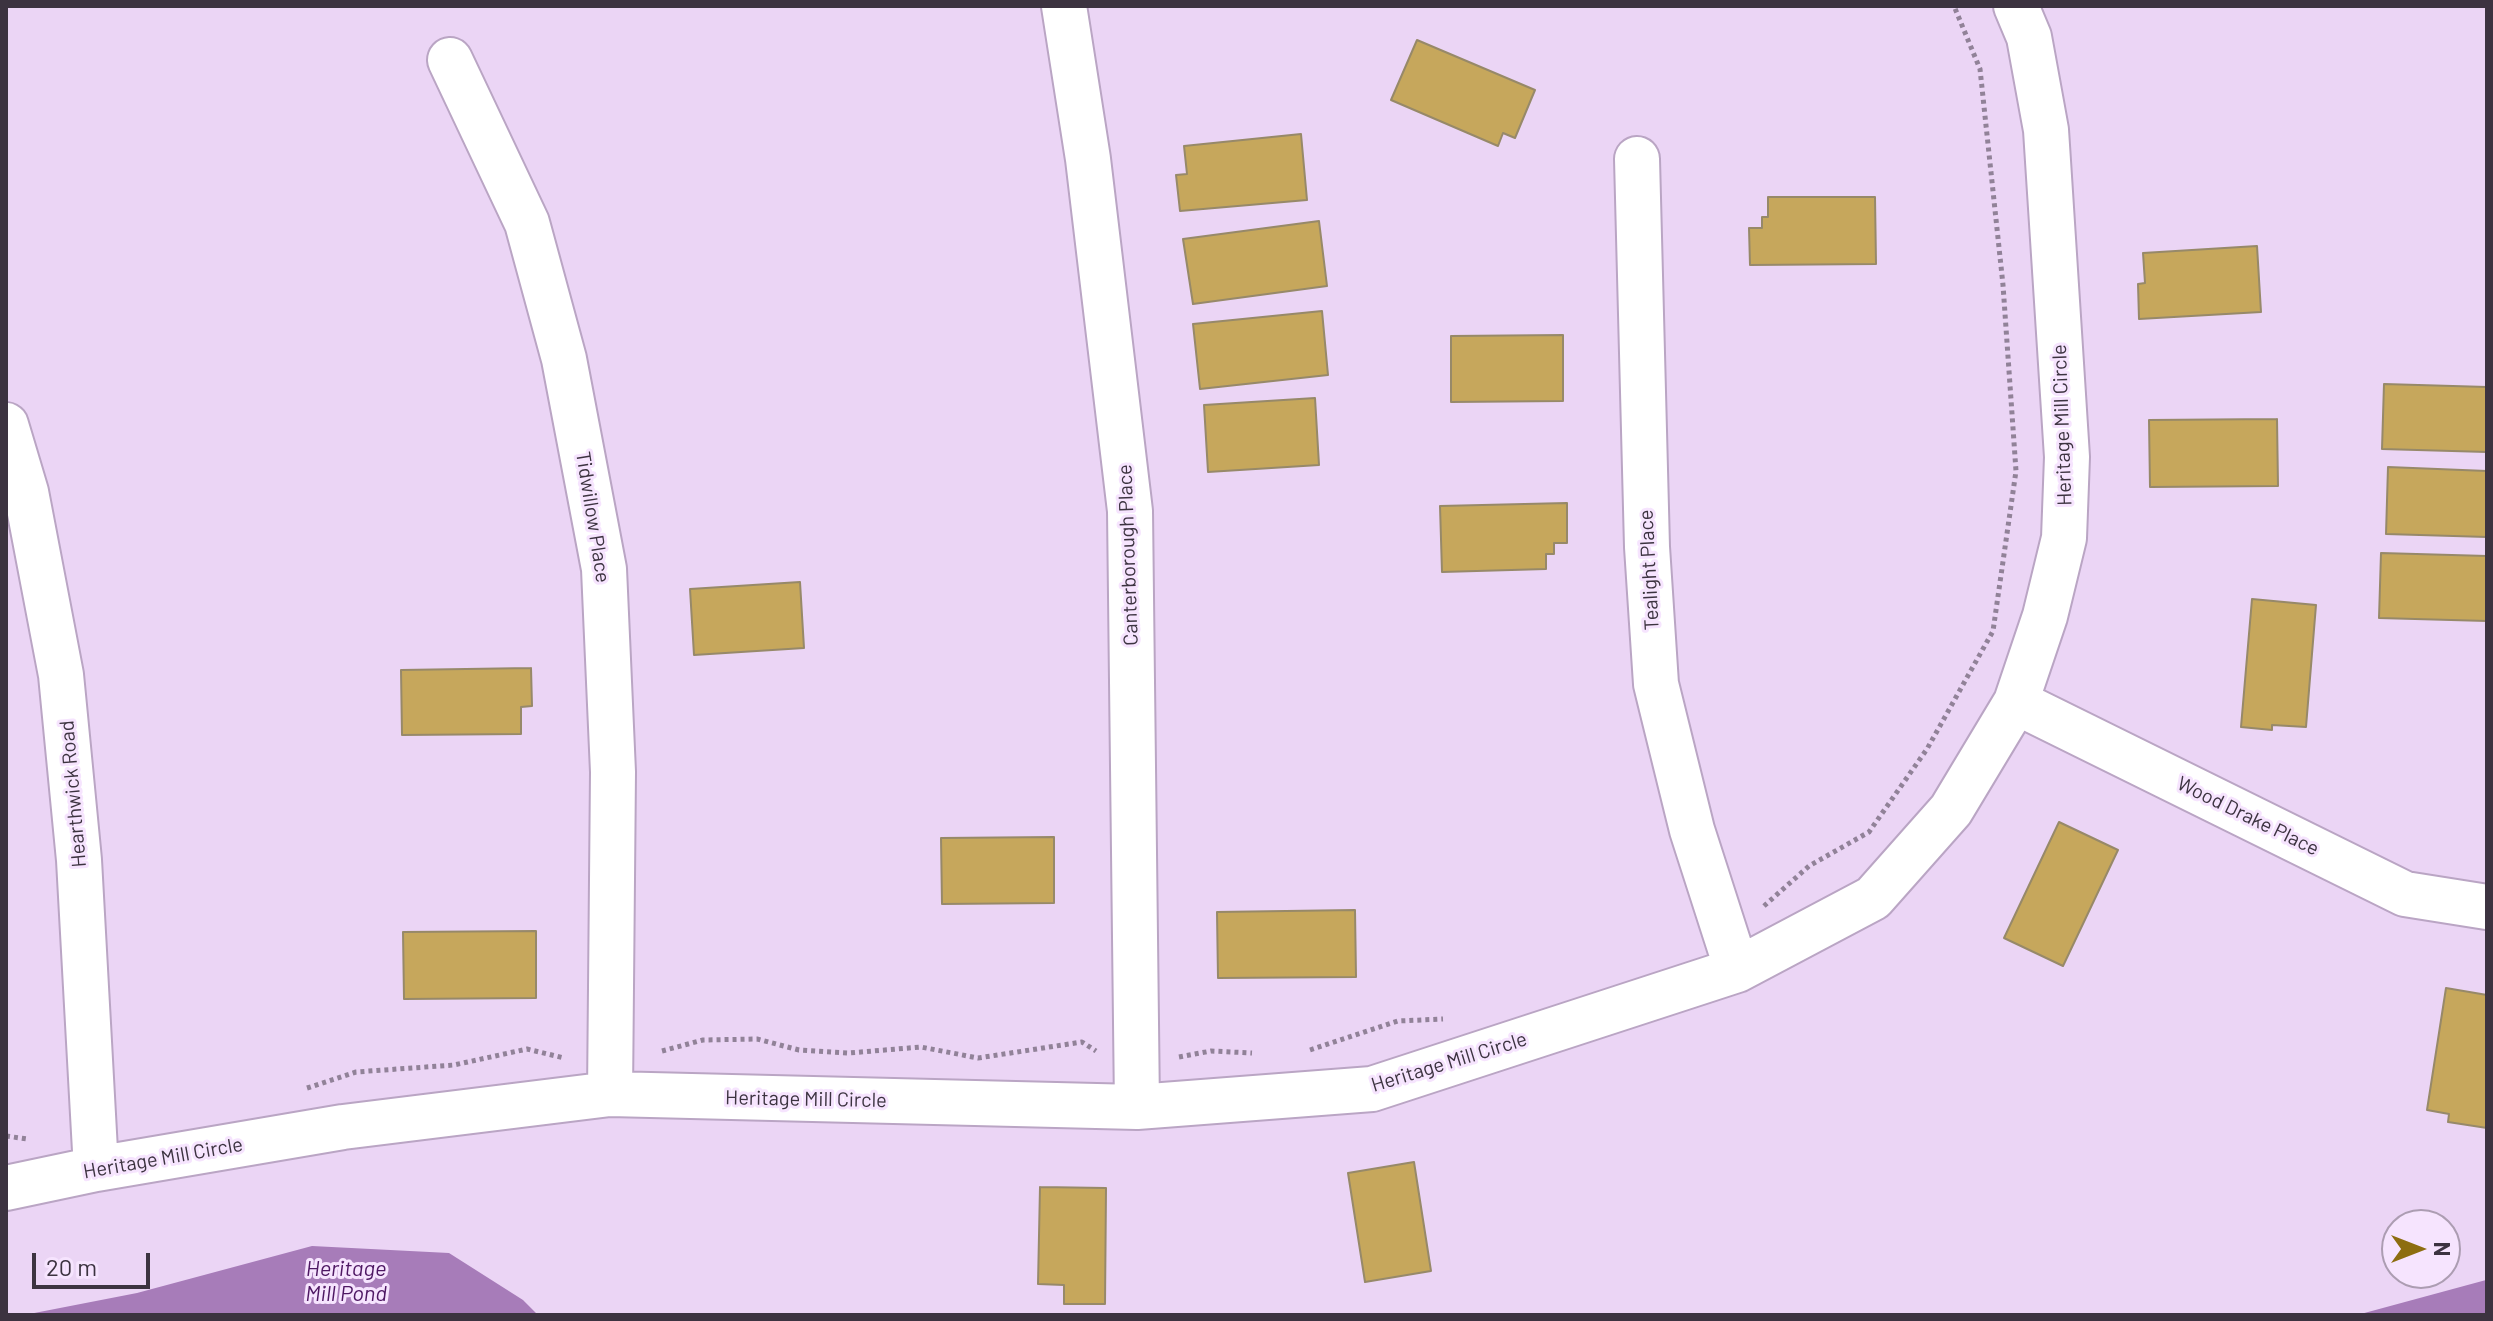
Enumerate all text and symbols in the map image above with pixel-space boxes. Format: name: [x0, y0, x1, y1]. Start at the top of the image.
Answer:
street label: Heritage Mill Circle: [2047, 344, 2077, 506]
street label: Tidwillow Place: [571, 450, 615, 584]
street label: Canterborough Place: [1113, 464, 1143, 646]
street label: Tealight Place: [1634, 509, 1664, 631]
street label: Hearthwick Road: [55, 720, 91, 868]
street label: Wood Drake Place: [2173, 771, 2323, 861]
street label: Heritage Mill Circle: [1368, 1027, 1530, 1097]
street label: Heritage Mill Circle: [725, 1086, 887, 1112]
street label: Heritage Mill Circle: [81, 1132, 245, 1184]
north arrow: [2381, 1209, 2461, 1289]
scale bar: [36, 1237, 154, 1287]
text: N: [2430, 1242, 2456, 1256]
text: 20 m: [46, 1252, 97, 1281]
water label: Heritage Mill Pond: [305, 1256, 387, 1308]

